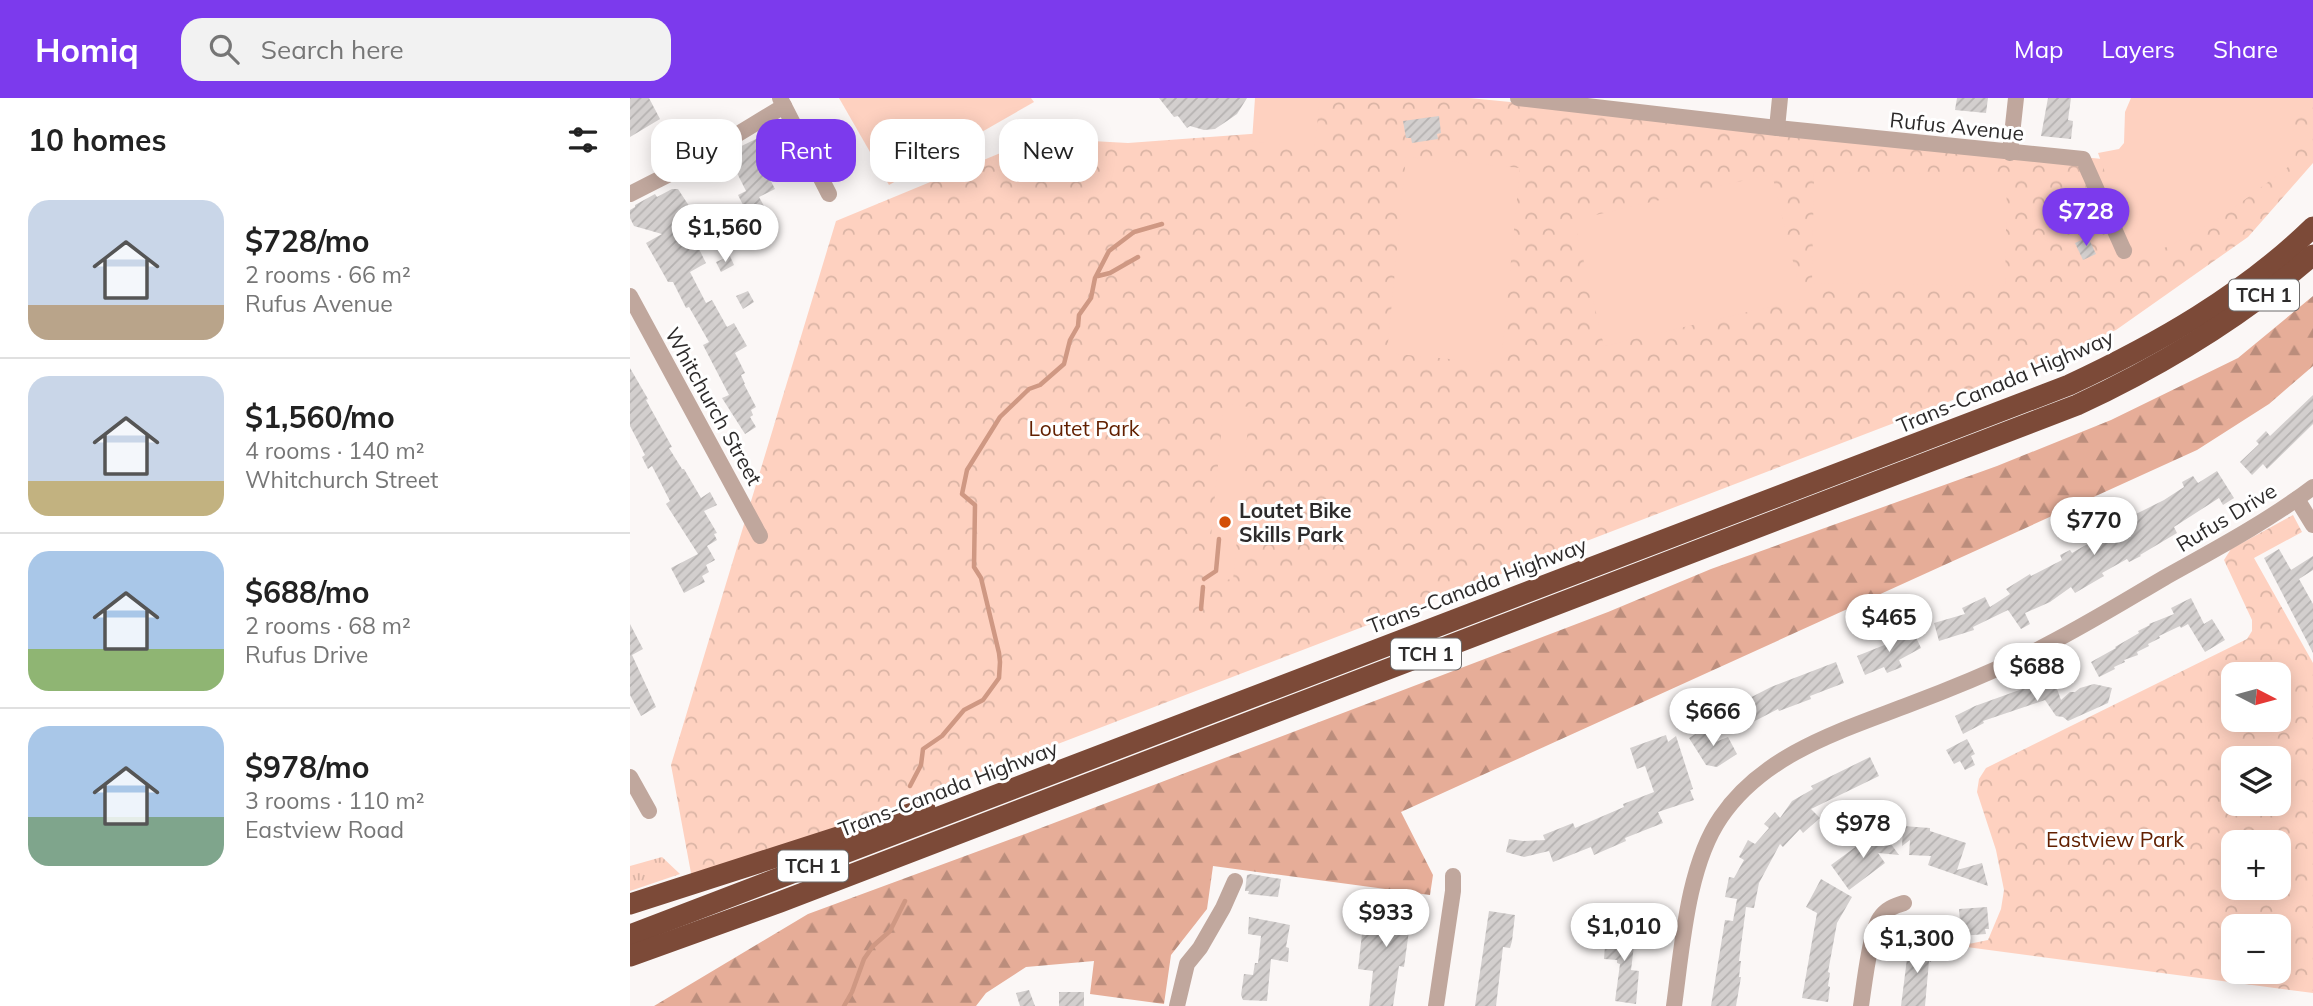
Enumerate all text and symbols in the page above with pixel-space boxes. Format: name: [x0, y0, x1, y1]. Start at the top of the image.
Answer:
search box: [181, 18, 671, 81]
text: Homiq: [35, 29, 139, 70]
icon: search: [205, 30, 243, 68]
text: Search here: [261, 33, 404, 66]
text: Map: [2014, 34, 2063, 64]
text: Layers: [2101, 34, 2175, 64]
text: Share: [2213, 34, 2278, 64]
street label: Rufus Avenue: [1889, 106, 2025, 146]
chip: Buy: [651, 119, 742, 182]
chip: Rent: [756, 119, 856, 182]
chip: Filters: [870, 119, 985, 182]
chip: New: [999, 119, 1098, 182]
text: 10 homes: [28, 121, 167, 159]
icon: filters: [564, 121, 602, 159]
pin: $728: [2045, 188, 2127, 248]
text: $728: [2058, 196, 2114, 225]
pin: $1,560: [668, 204, 782, 264]
text: $1,560: [688, 212, 762, 241]
text: $728/mo: [245, 222, 369, 260]
icon: home: [84, 228, 168, 312]
text: 2 rooms · 66 m²: [245, 260, 411, 289]
road number: TCH 1: [2229, 280, 2299, 310]
text: Rufus Avenue: [245, 289, 393, 318]
street label: Whitchurch Street: [660, 323, 768, 489]
street label: Trans-Canada Highway: [1893, 324, 2117, 438]
text: $1,560/mo: [245, 398, 395, 436]
icon: home: [84, 404, 168, 488]
park label: Loutet Park: [1028, 415, 1140, 441]
text: 4 rooms · 140 m²: [245, 436, 425, 465]
text: Whitchurch Street: [245, 465, 438, 494]
street label: Rufus Drive: [2171, 477, 2281, 557]
place label: Loutet Bike Skills Park: [1239, 497, 1352, 547]
pin: $770: [2053, 498, 2135, 557]
text: $770: [2066, 505, 2122, 534]
marker: Loutet Bike Skills Park: [1217, 514, 1233, 530]
street label: Trans-Canada Highway: [1364, 531, 1590, 639]
text: $688/mo: [245, 573, 369, 611]
icon: home: [84, 579, 168, 663]
pin: $465: [1848, 594, 1930, 654]
text: $465: [1861, 602, 1917, 631]
text: 2 rooms · 68 m²: [245, 611, 411, 640]
road number: TCH 1: [1391, 638, 1461, 670]
text: Rufus Drive: [245, 640, 368, 669]
pin: $688: [1996, 644, 2078, 703]
text: $688: [2009, 651, 2065, 680]
north arrow: [2221, 662, 2291, 732]
map controls: [2221, 662, 2291, 984]
pin: $666: [1672, 688, 1754, 748]
text: $666: [1685, 696, 1741, 725]
street label: Trans-Canada Highway: [835, 734, 1061, 842]
button: layers: [2221, 746, 2291, 816]
text: $978/mo: [245, 748, 369, 786]
icon: home: [84, 754, 168, 838]
text: 3 rooms · 110 m²: [245, 786, 425, 815]
pin: $978: [1822, 800, 1904, 860]
text: $978: [1835, 808, 1891, 837]
text: Eastview Road: [245, 815, 404, 844]
park label: Eastview Park: [2046, 826, 2184, 852]
button: +: [2221, 830, 2291, 900]
road number: TCH 1: [778, 850, 848, 881]
pin: $933: [1345, 890, 1427, 949]
text: $933: [1358, 897, 1414, 926]
pin: $1,010: [1567, 904, 1681, 963]
text: $1,010: [1587, 911, 1661, 940]
button: −: [2221, 914, 2291, 984]
pin: $1,300: [1860, 916, 1974, 975]
text: $1,300: [1880, 923, 1954, 952]

